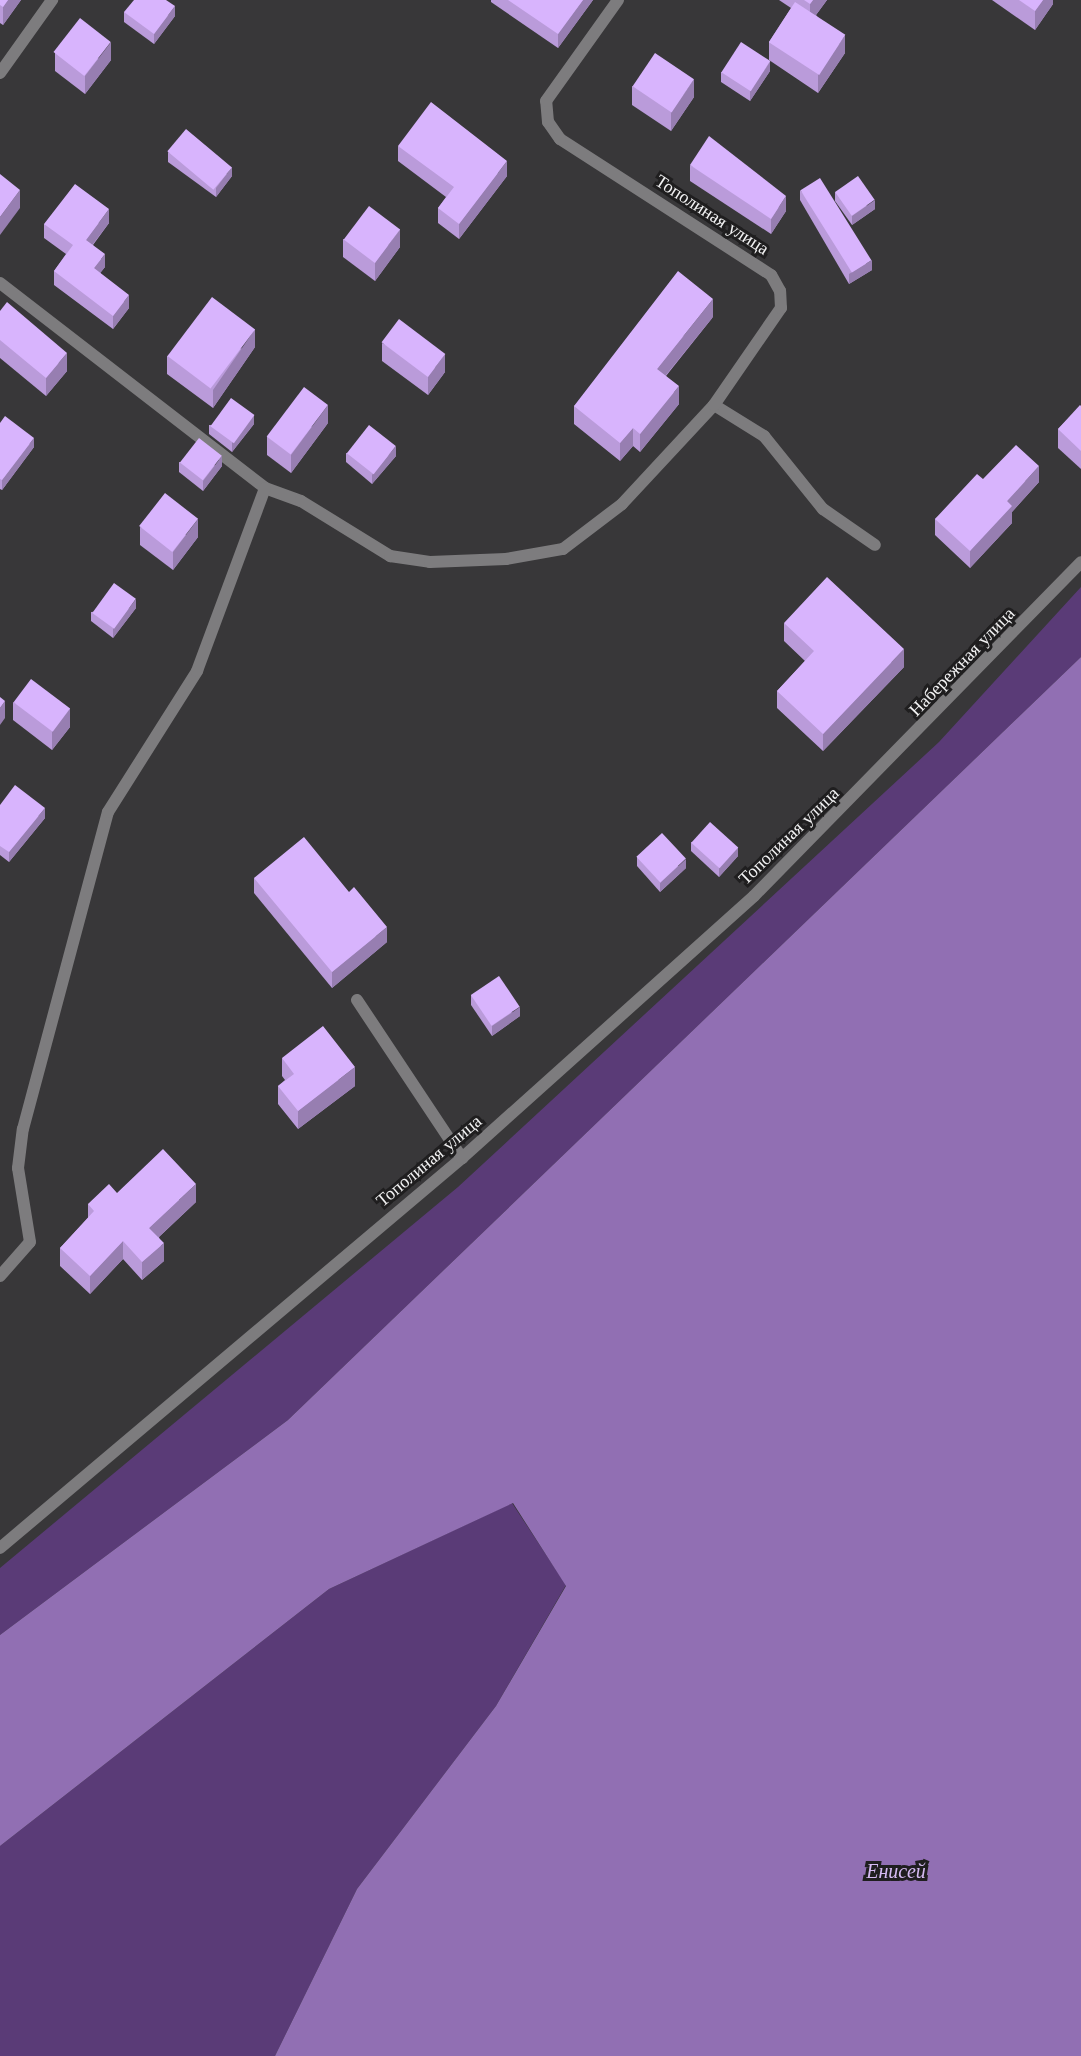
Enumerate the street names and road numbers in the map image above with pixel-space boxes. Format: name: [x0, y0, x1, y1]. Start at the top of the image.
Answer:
street label: Тополиная улица: [651, 170, 773, 260]
street label: Набережная улица: [905, 603, 1019, 721]
street label: Тополиная улица: [734, 783, 844, 889]
street label: Тополиная улица: [372, 1111, 486, 1211]

